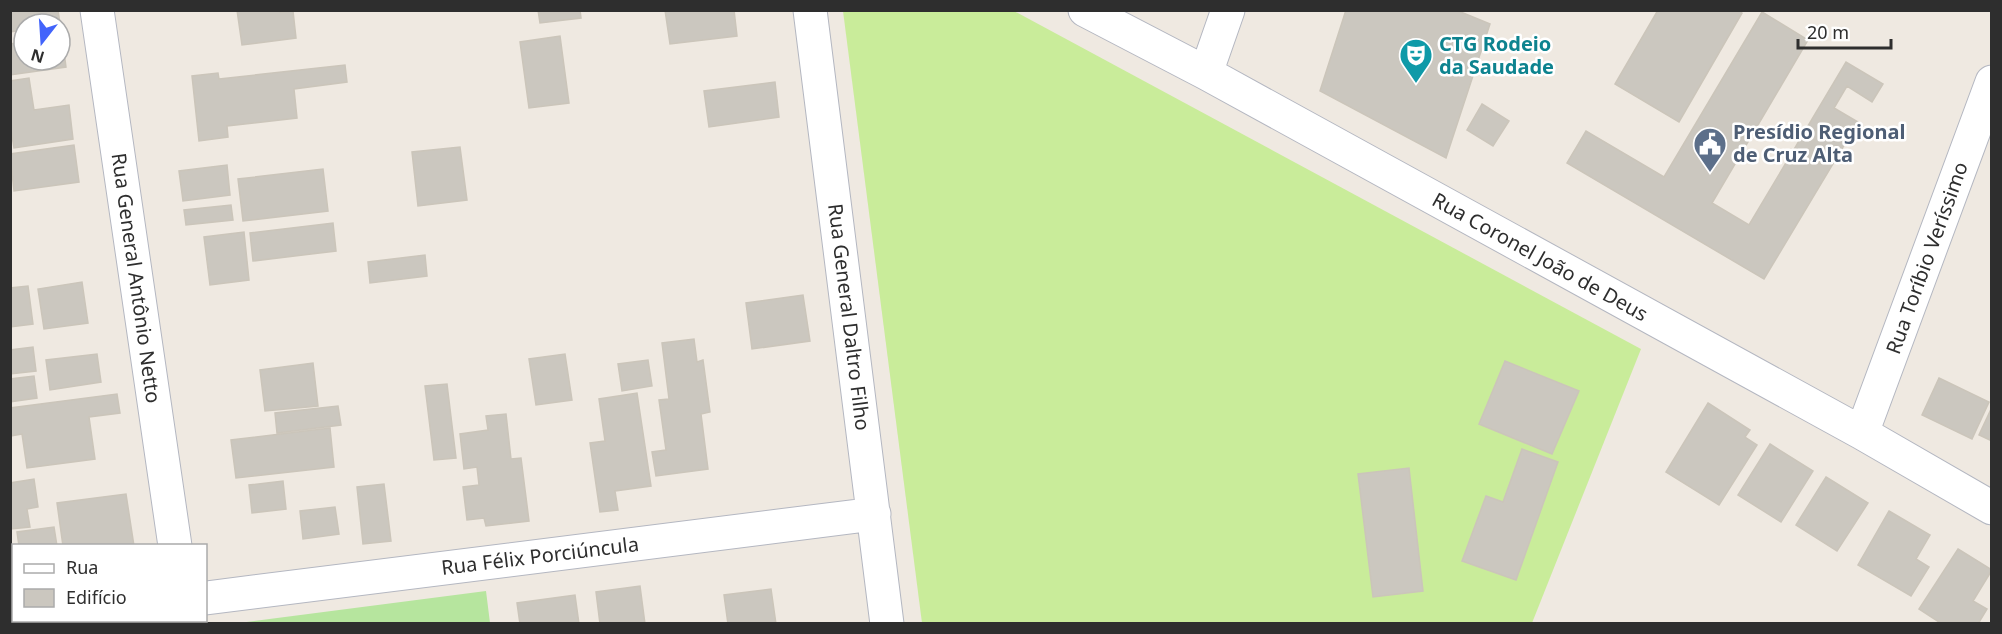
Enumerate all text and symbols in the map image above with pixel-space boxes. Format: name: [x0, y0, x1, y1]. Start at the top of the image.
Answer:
north arrow: [12, 12, 72, 72]
scale bar: [1798, 12, 1891, 50]
text: 20 m: [1807, 20, 1849, 44]
place label: CTG Rodeio da Saudade: [1439, 30, 1554, 80]
theatre icon: CTG Rodeio da Saudade: [1398, 37, 1434, 84]
text: N: [28, 44, 47, 69]
place label: Presídio Regional de Cruz Alta: [1733, 118, 1905, 168]
public building icon: Presídio Regional de Cruz Alta: [1692, 126, 1728, 173]
street label: Rua General Antônio Netto: [106, 151, 167, 405]
street label: Rua Toríbio Veríssimo: [1879, 158, 1974, 358]
street label: Rua Coronel João de Deus: [1428, 186, 1653, 327]
street label: Rua General Daltro Filho: [822, 202, 877, 432]
street label: Rua Félix Porciúncula: [440, 530, 640, 581]
legend: [12, 544, 207, 622]
text: Rua: [66, 555, 98, 579]
text: Edifício: [66, 585, 127, 609]

